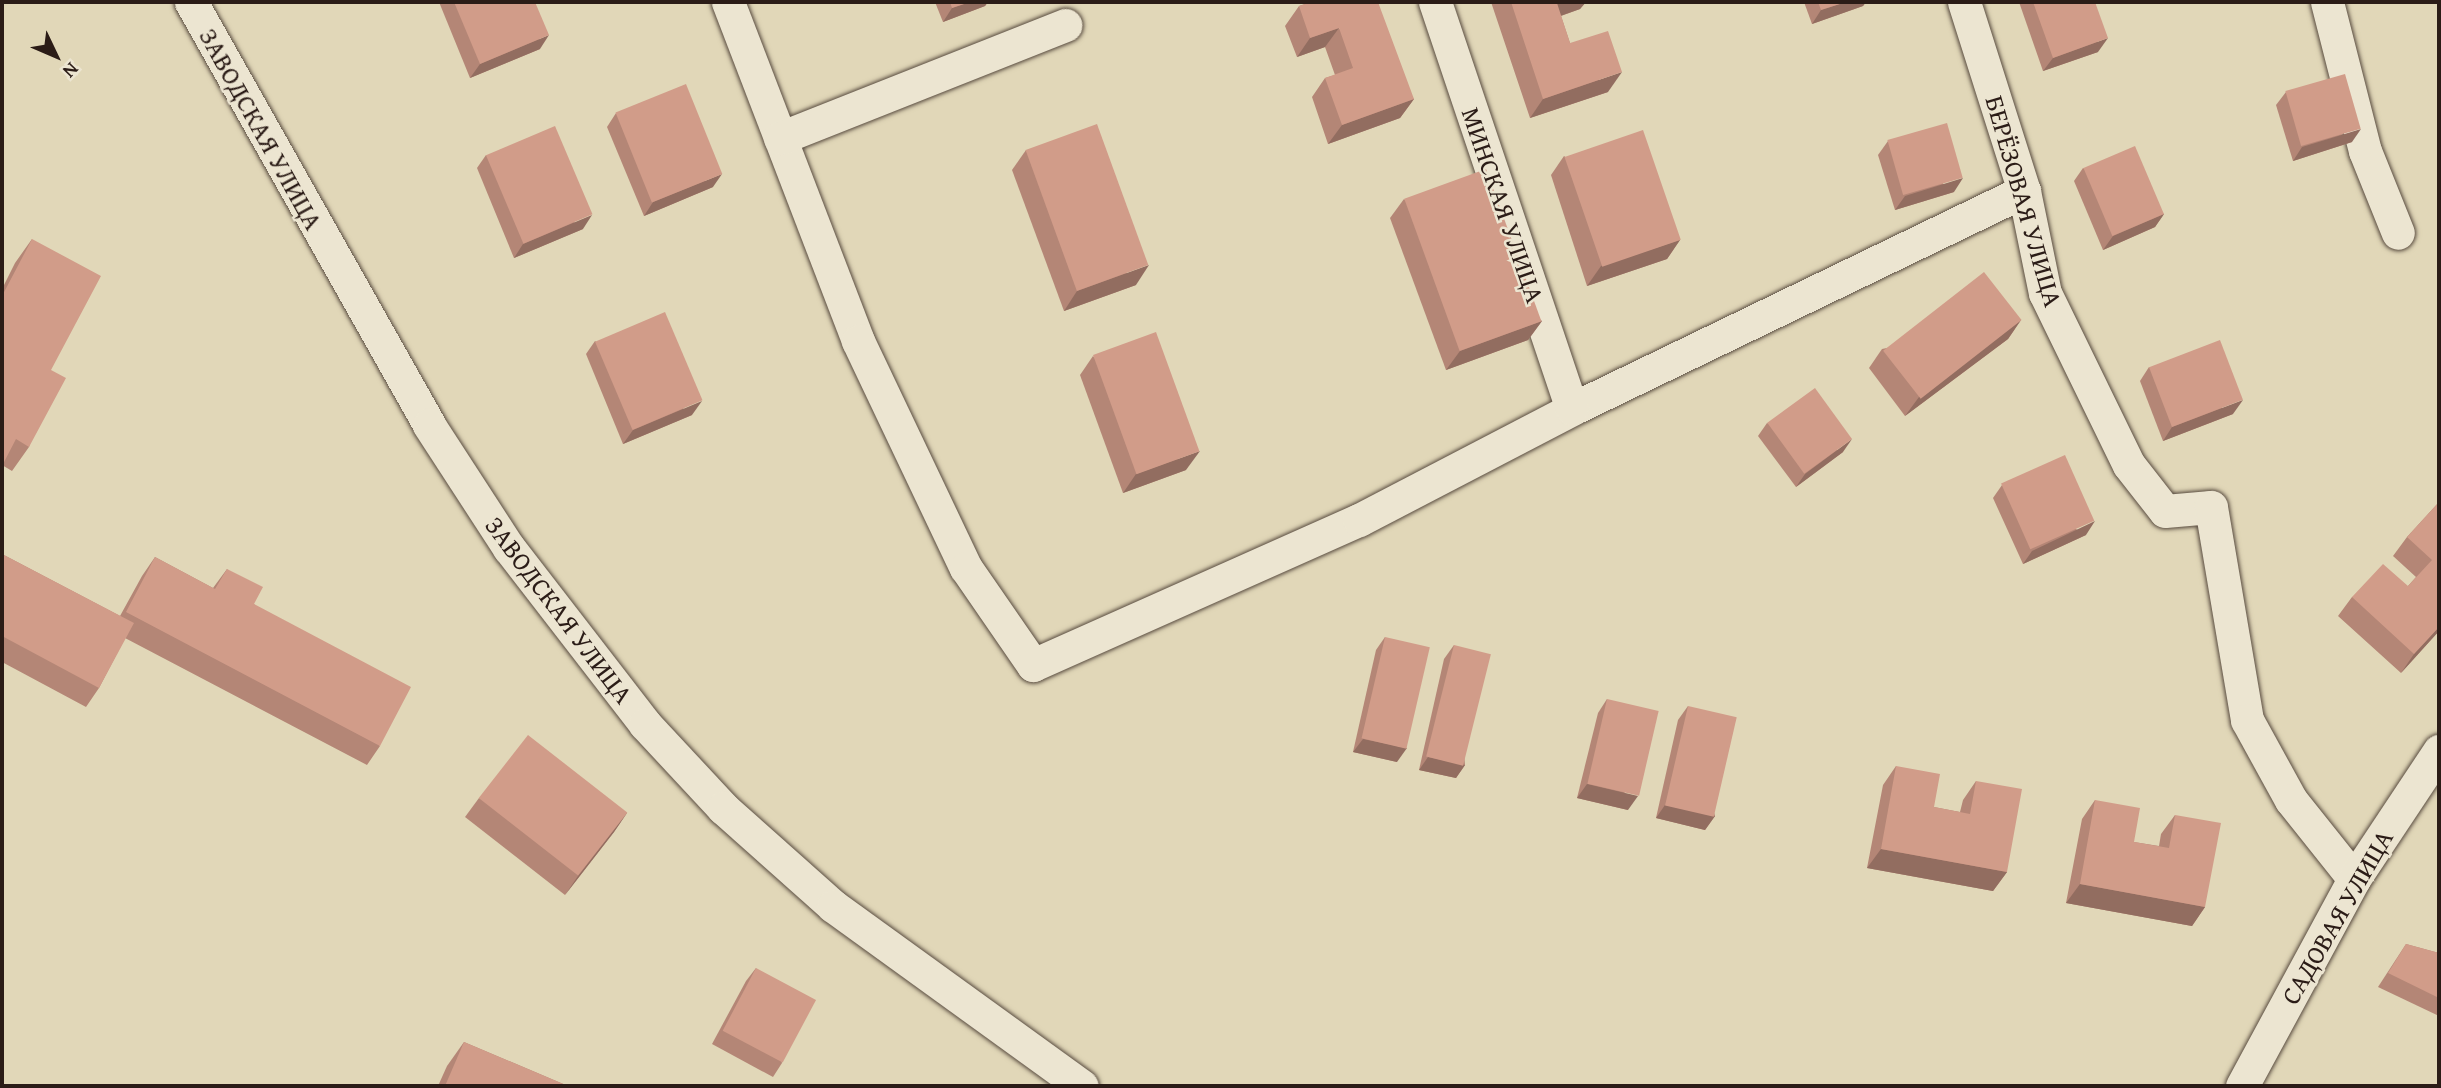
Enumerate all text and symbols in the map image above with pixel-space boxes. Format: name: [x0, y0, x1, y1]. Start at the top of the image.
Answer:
north arrow: [21, 21, 91, 91]
street label: ЗАВОДСКАЯ УЛИЦА: [193, 23, 329, 235]
text: N: [57, 56, 86, 85]
street label: БЕРЁЗОВАЯ УЛИЦА: [1979, 92, 2069, 310]
street label: МИНСКАЯ УЛИЦА: [1455, 103, 1551, 307]
street label: ЗАВОДСКАЯ УЛИЦА: [479, 511, 639, 709]
street label: САДОВАЯ УЛИЦА: [2274, 824, 2400, 1010]

